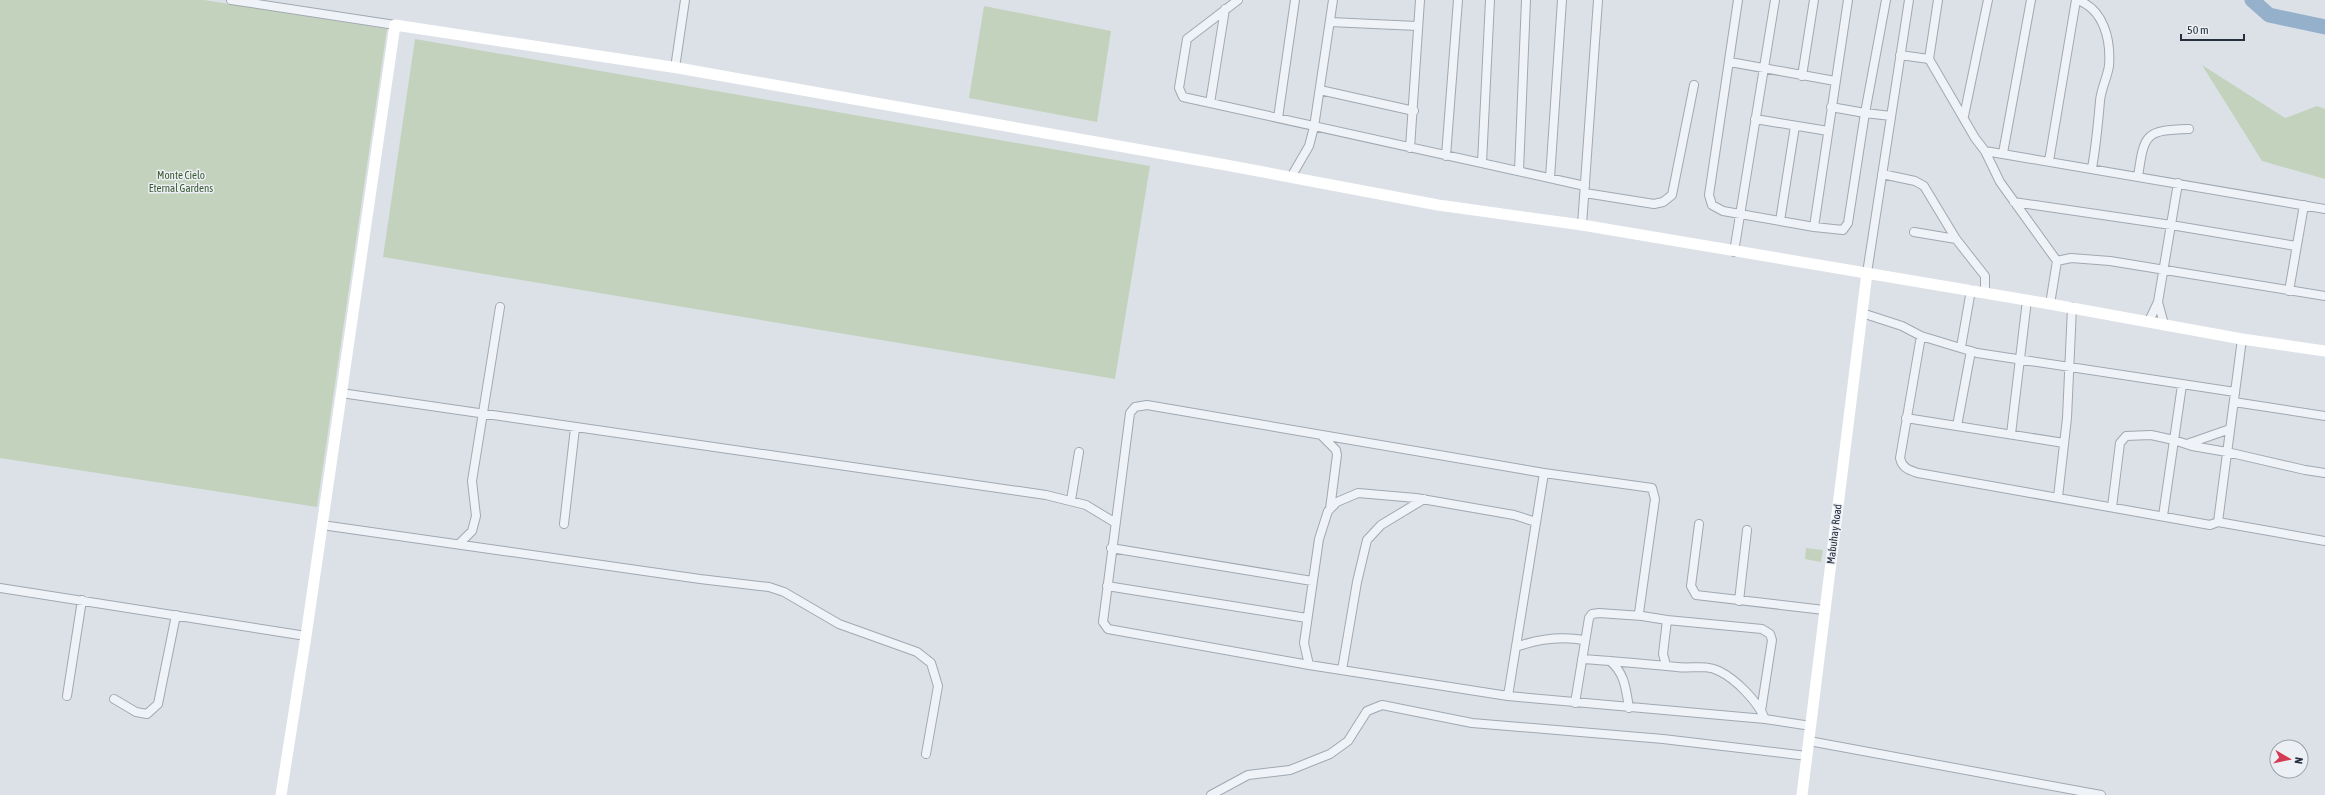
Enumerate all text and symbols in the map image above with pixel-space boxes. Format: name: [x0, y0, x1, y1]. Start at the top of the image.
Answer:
scale bar: [2181, 16, 2244, 42]
text: 50 m: [2187, 23, 2209, 37]
park label: Monte Cielo Eternal Gardens: [149, 169, 213, 194]
street label: Mabuhay Road: [1824, 503, 1844, 565]
north arrow: [2269, 739, 2309, 779]
text: N: [2292, 756, 2305, 765]

